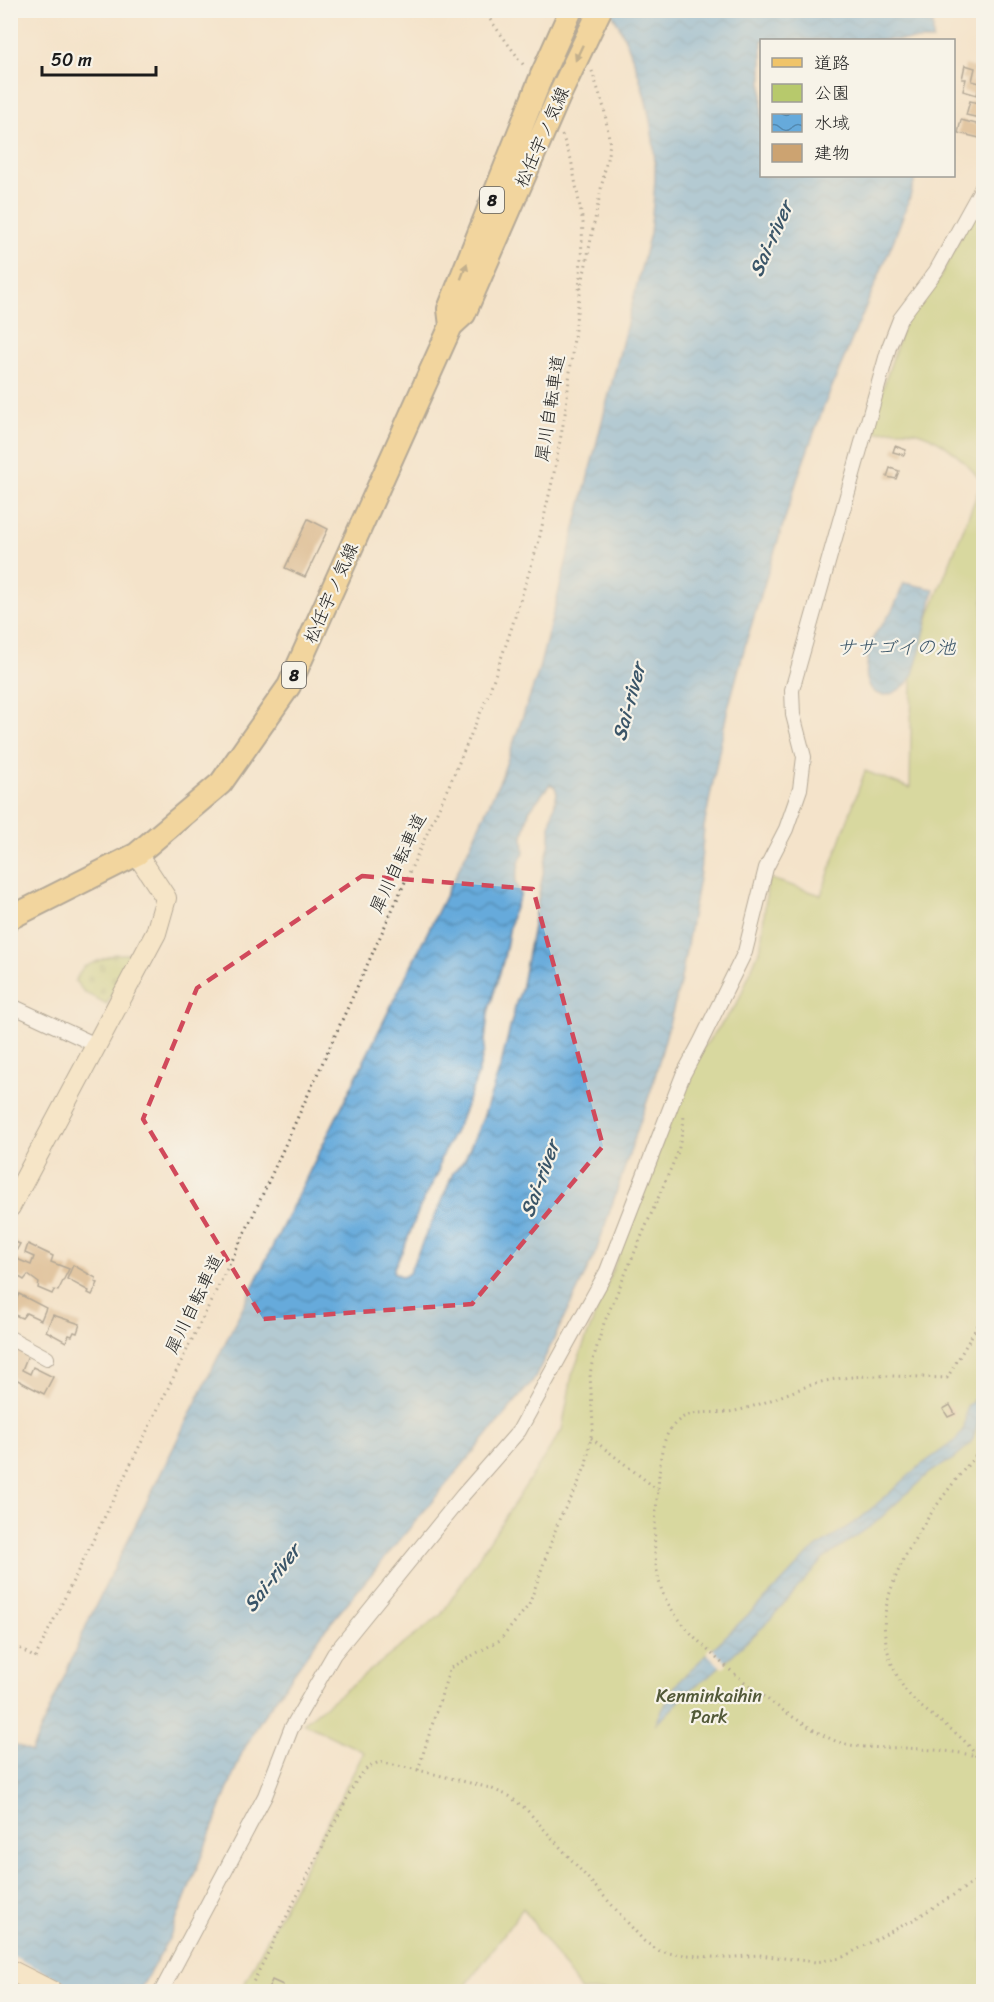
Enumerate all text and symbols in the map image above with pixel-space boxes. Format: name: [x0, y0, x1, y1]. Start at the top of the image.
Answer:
scale bar: [42, 39, 156, 77]
legend: [760, 39, 955, 177]
text: 50 m: [51, 44, 92, 76]
one-way arrow: [575, 45, 584, 62]
text: 道路: [814, 47, 850, 79]
text: 公園: [814, 77, 850, 109]
street label: 松任宇ノ気線: [505, 81, 579, 193]
text: 水域: [814, 107, 850, 139]
text: 建物: [814, 137, 850, 169]
road number: 8: [480, 187, 504, 213]
water label: Sai-river: [739, 192, 805, 282]
one-way arrow: [460, 261, 470, 279]
street label: 犀川自転車道: [526, 352, 574, 464]
street label: 松任宇ノ気線: [294, 537, 368, 649]
water label: ササゴイの池: [836, 630, 957, 665]
water label: Sai-river: [602, 656, 657, 745]
road number: 8: [282, 662, 306, 688]
street label: 犀川自転車道: [361, 807, 435, 919]
water label: Sai-river: [510, 1132, 571, 1222]
street label: 犀川自転車道: [156, 1248, 232, 1360]
water label: Sai-river: [234, 1533, 312, 1620]
park label: Kenminkaihin Park: [656, 1680, 762, 1733]

